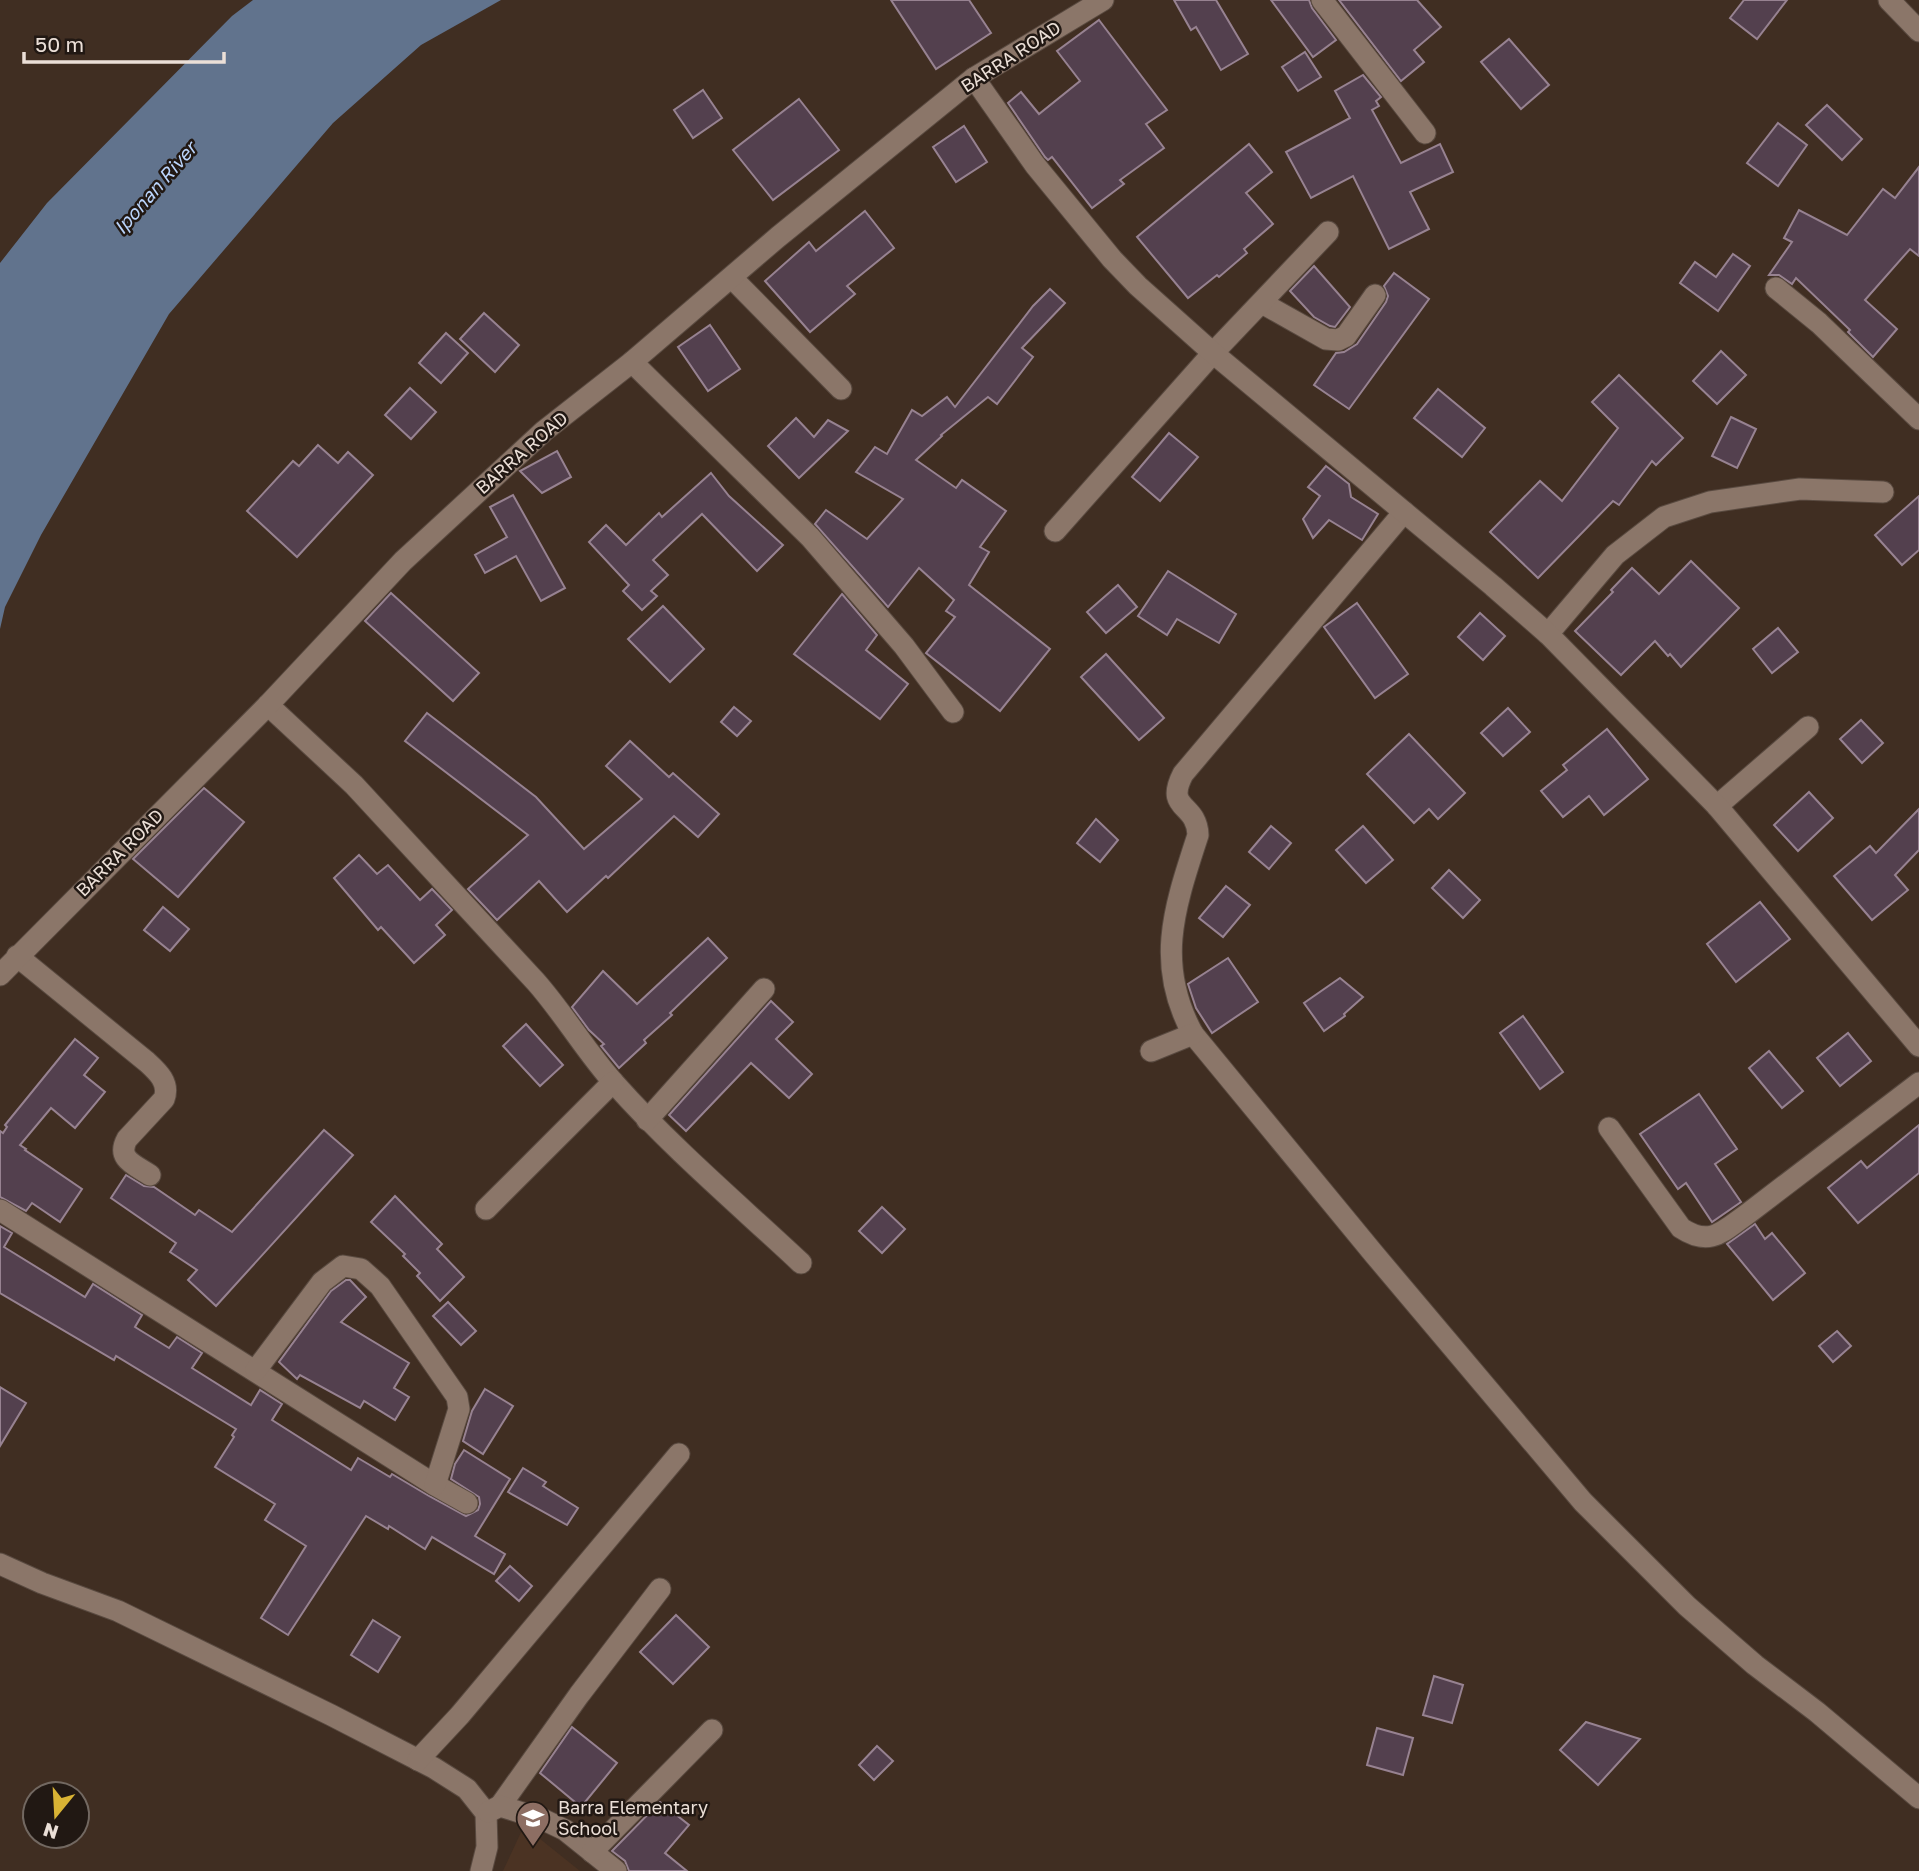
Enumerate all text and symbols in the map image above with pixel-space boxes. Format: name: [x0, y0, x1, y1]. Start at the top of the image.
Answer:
street label: BARRA ROAD: [956, 16, 1065, 97]
scale bar: [24, 21, 224, 65]
text: 50 m: [35, 31, 84, 57]
water label: Iponan River: [108, 135, 203, 238]
street label: BARRA ROAD: [471, 406, 572, 498]
street label: BARRA ROAD: [71, 804, 168, 901]
north arrow: [21, 1780, 91, 1850]
place label: Barra Elementary School: [558, 1796, 708, 1839]
school or university icon: Barra Elementary School: [514, 1799, 552, 1848]
text: N: [40, 1818, 61, 1845]

